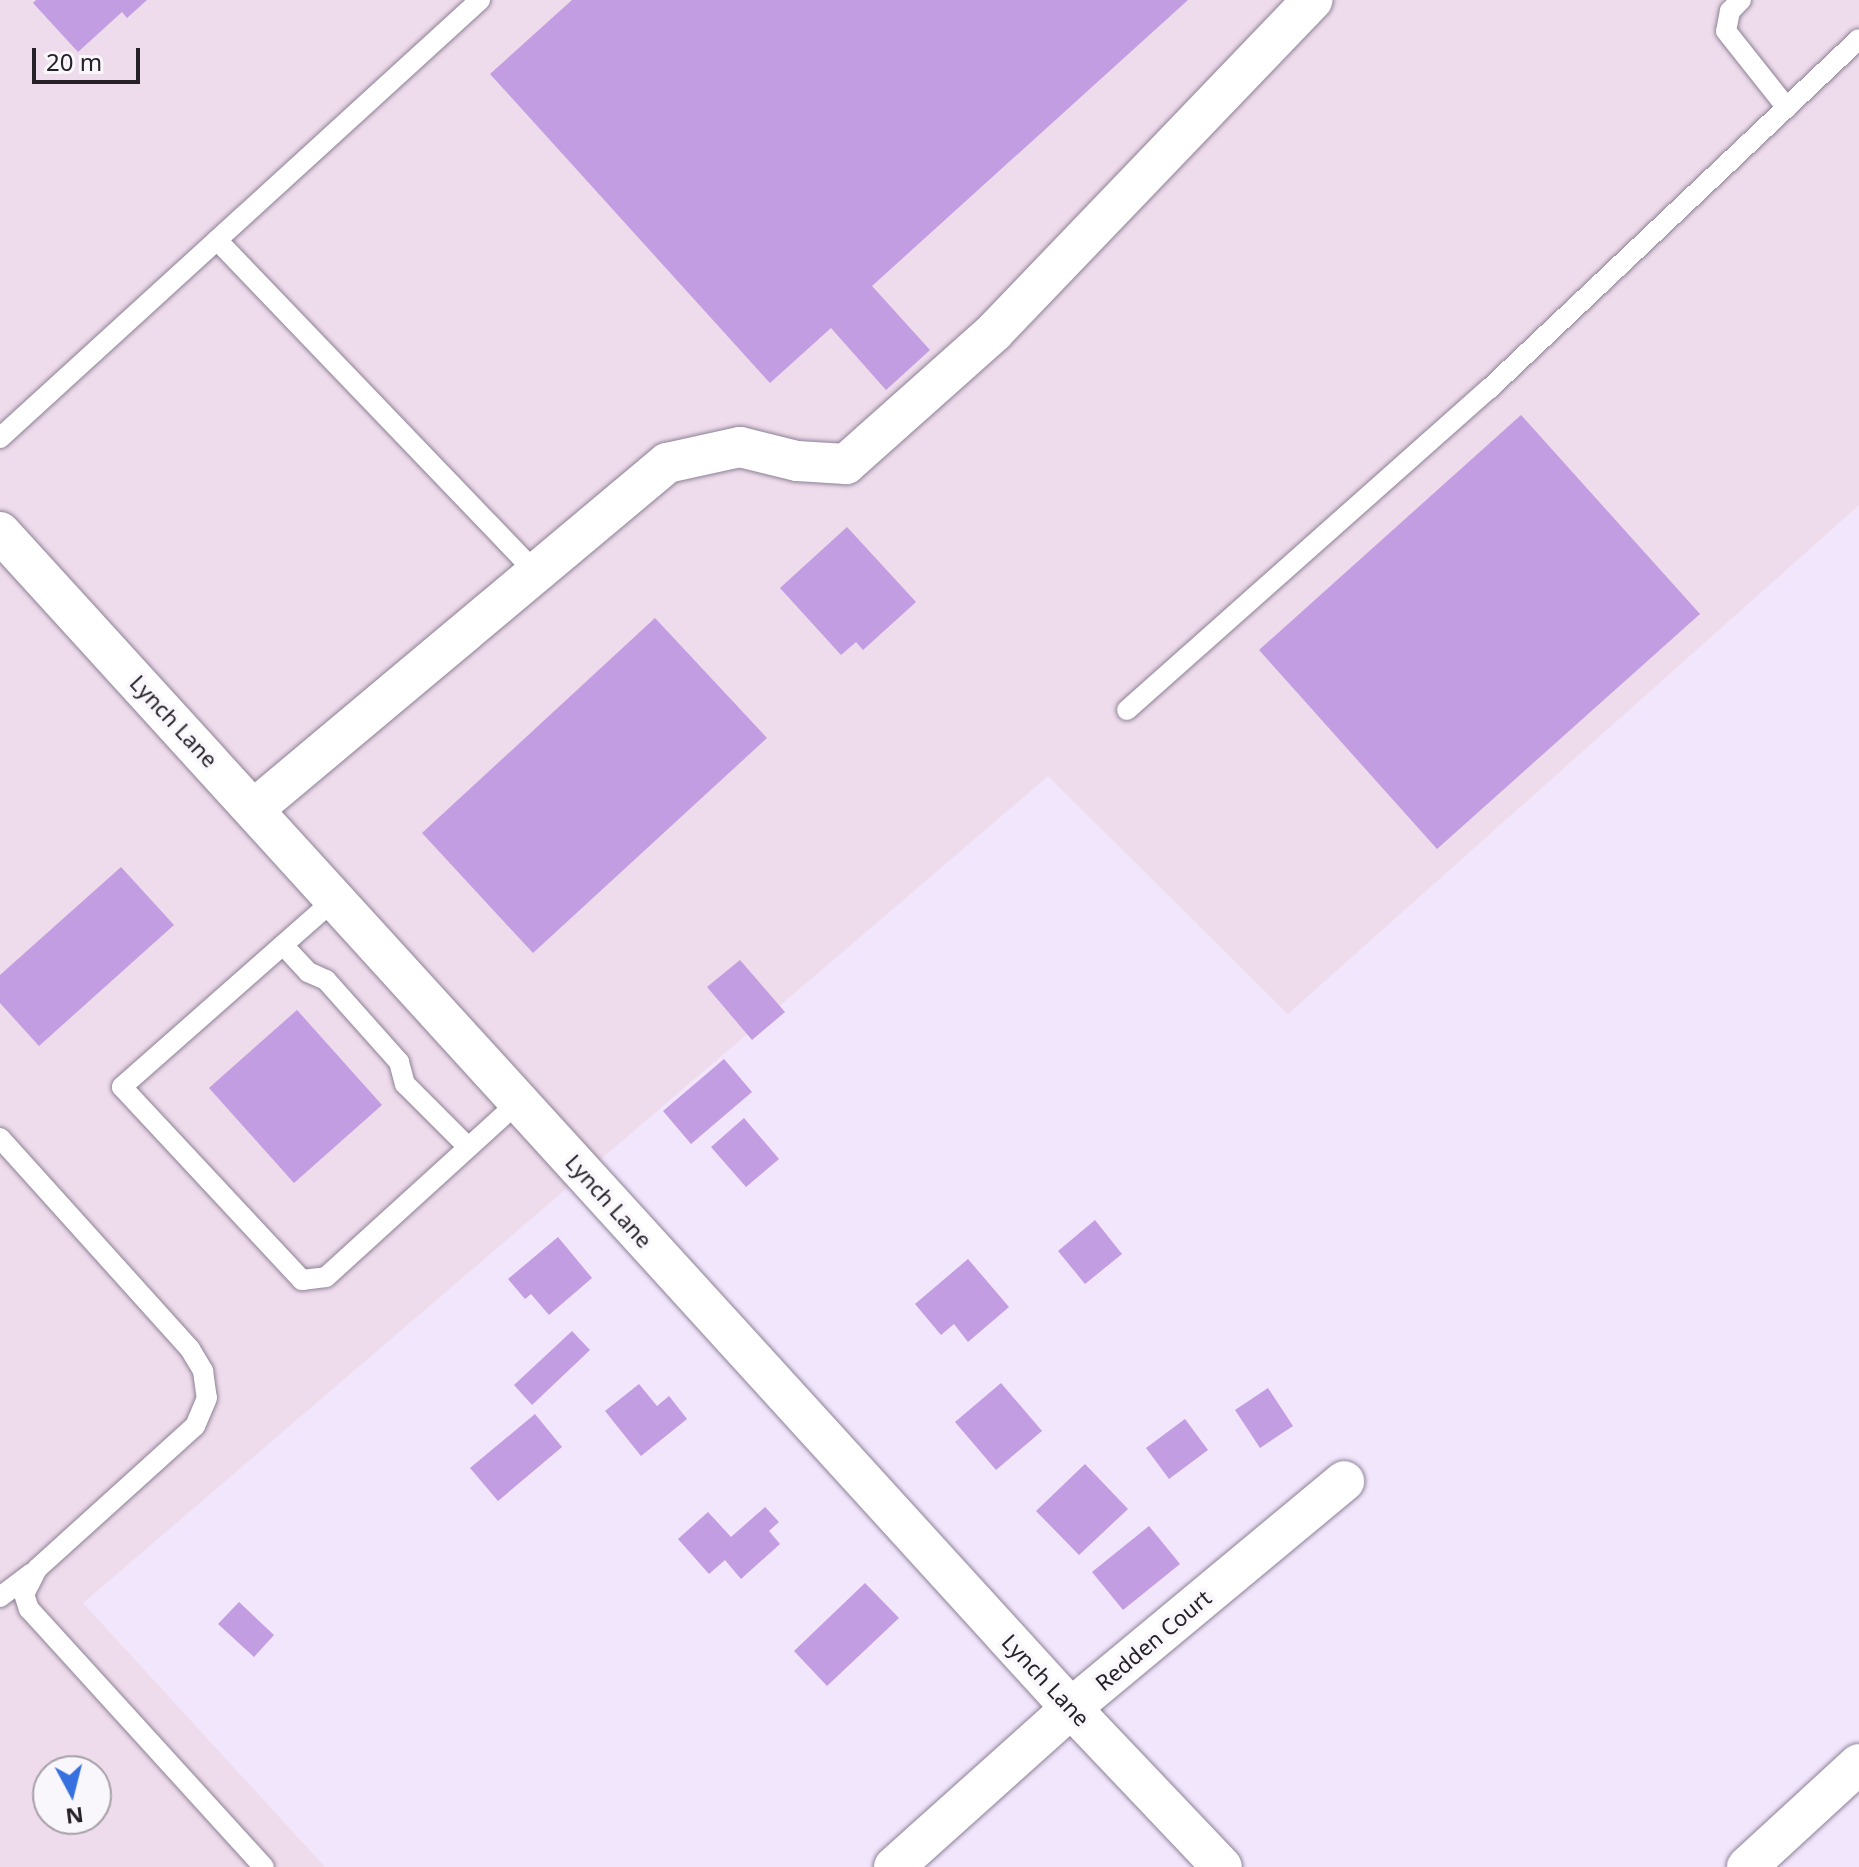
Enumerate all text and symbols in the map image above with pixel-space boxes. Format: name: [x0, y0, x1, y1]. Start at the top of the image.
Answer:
scale bar: [36, 32, 144, 82]
text: 20 m: [46, 45, 102, 78]
street label: Lynch Lane: [125, 670, 223, 772]
street label: Lynch Lane: [560, 1149, 658, 1253]
street label: Redden Court: [1090, 1584, 1216, 1696]
street label: Lynch Lane: [997, 1629, 1095, 1731]
north arrow: [32, 1755, 112, 1835]
text: N: [64, 1801, 85, 1833]

